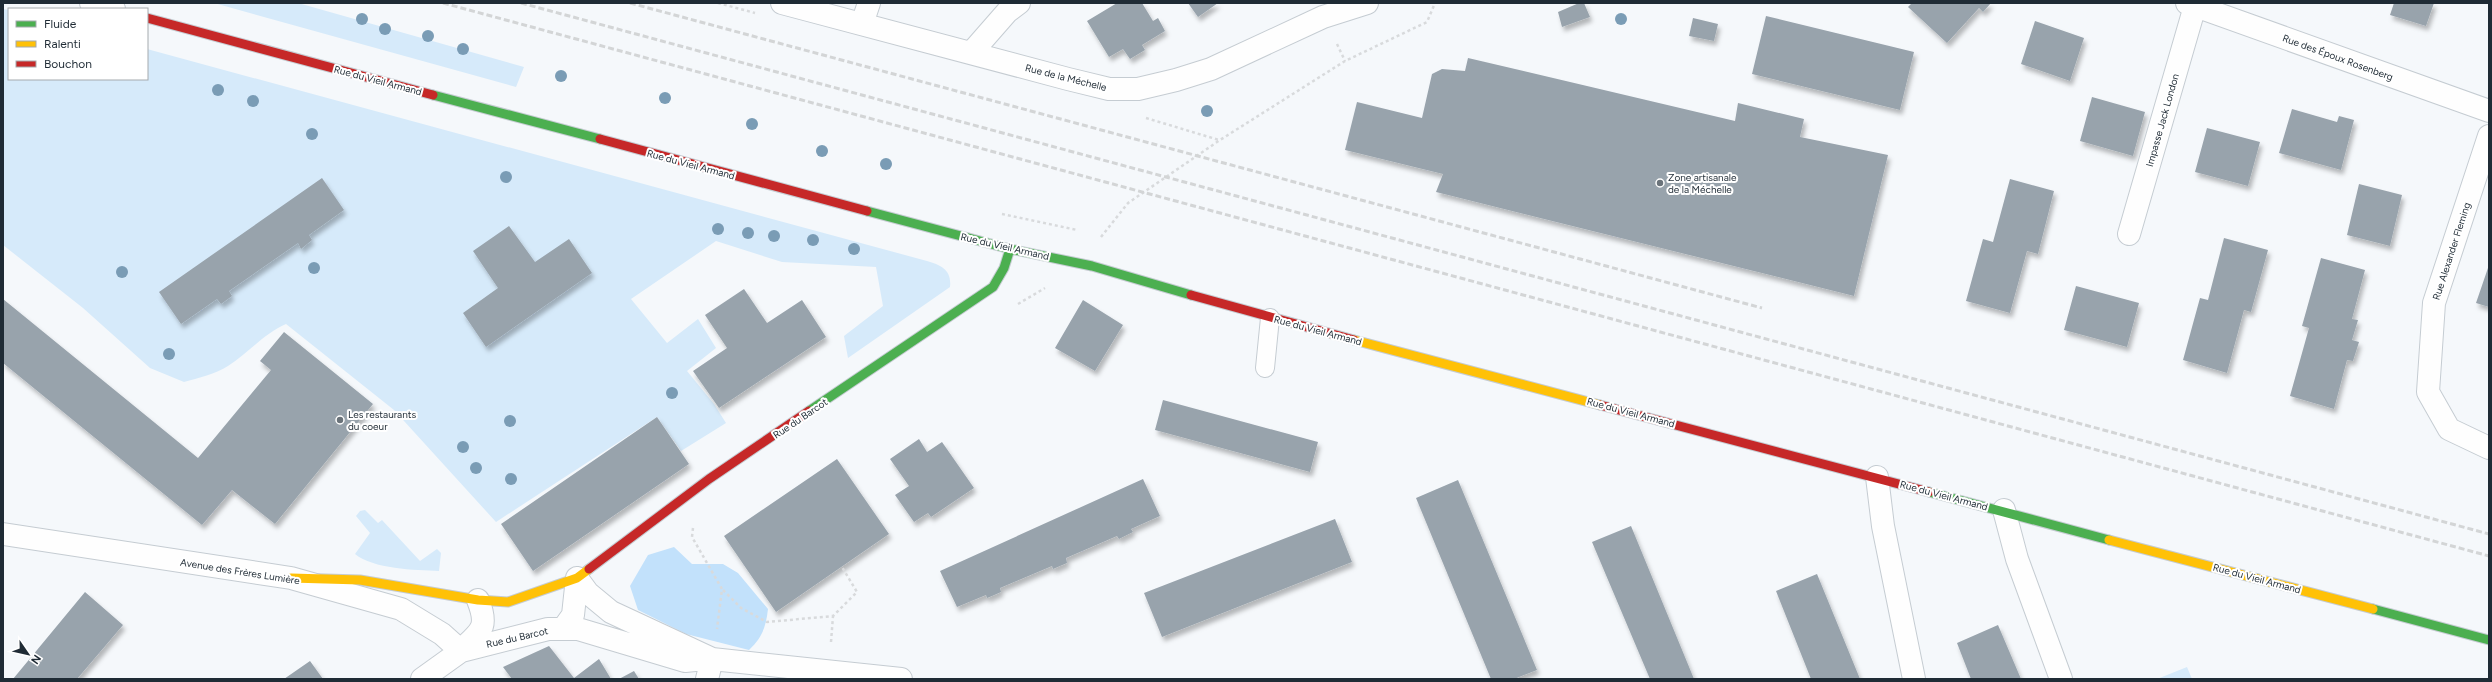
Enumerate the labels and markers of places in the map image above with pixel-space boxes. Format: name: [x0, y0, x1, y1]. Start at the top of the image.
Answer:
place label: Zone artisanale de la Méchelle: [1668, 171, 1737, 196]
marker: Zone artisanale de la Méchelle: [1655, 178, 1665, 188]
place label: Les restaurants du coeur: [348, 408, 417, 433]
marker: Les restaurants du coeur: [335, 415, 345, 425]

